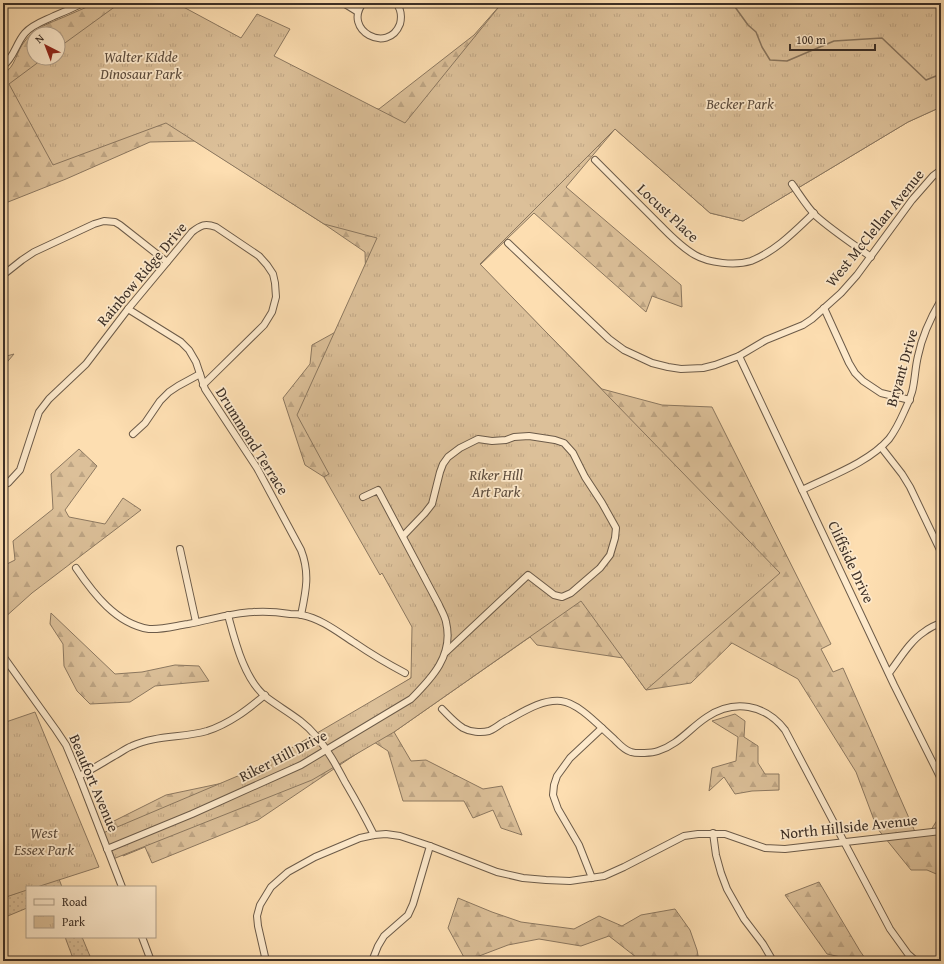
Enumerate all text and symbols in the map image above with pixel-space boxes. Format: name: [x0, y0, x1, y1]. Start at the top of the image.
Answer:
north arrow: [26, 26, 66, 66]
scale bar: [790, 26, 875, 52]
text: N: [31, 30, 48, 47]
text: 100 m: [796, 31, 826, 48]
park label: Walter Kidde Dinosaur Park: [99, 46, 182, 84]
park label: Becker Park: [705, 93, 774, 114]
street label: West McClellan Avenue: [821, 165, 929, 291]
street label: Locust Place: [633, 179, 704, 247]
street label: Rainbow Ridge Drive: [92, 217, 191, 330]
street label: Bryant Drive: [880, 327, 923, 409]
street label: Drummond Terrace: [211, 383, 294, 499]
park label: Riker Hill Art Park: [468, 464, 523, 502]
street label: Cliffside Drive: [823, 517, 880, 606]
street label: Riker Hill Drive: [235, 724, 330, 787]
street label: Beaufort Avenue: [64, 731, 124, 835]
street label: North Hillside Avenue: [779, 809, 919, 844]
park label: West Essex Park: [13, 822, 74, 860]
legend: [26, 886, 156, 938]
text: Road: [62, 893, 88, 910]
text: Park: [62, 913, 86, 930]

